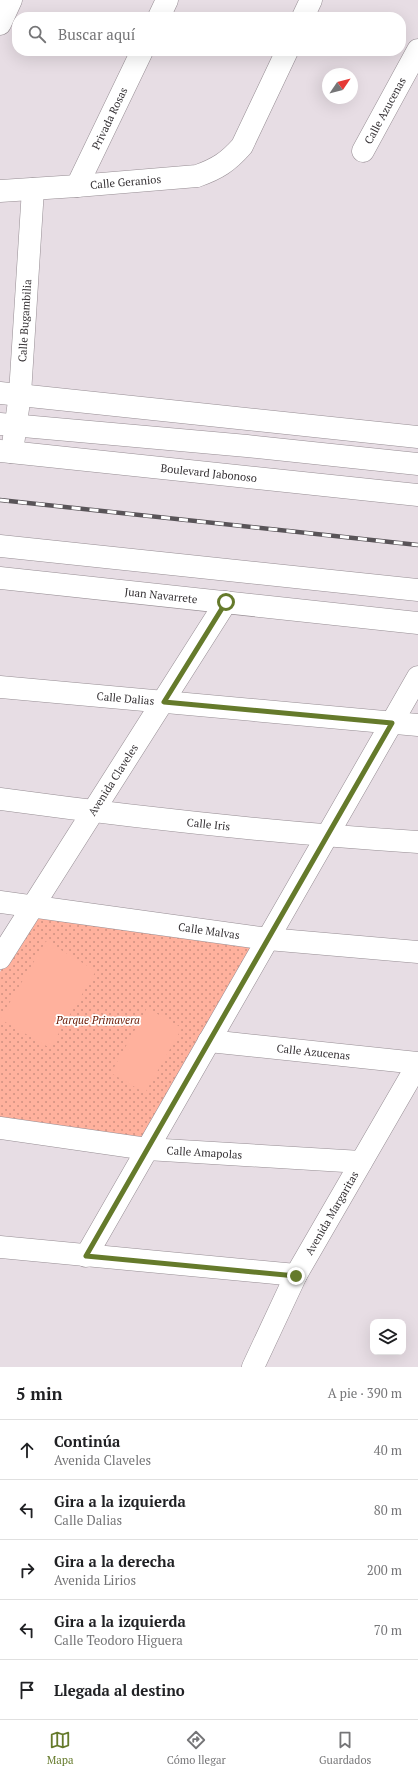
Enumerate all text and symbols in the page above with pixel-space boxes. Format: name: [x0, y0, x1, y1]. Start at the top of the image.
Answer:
search box: [12, 12, 406, 56]
icon: search: [26, 23, 48, 45]
text: Buscar aquí: [58, 24, 135, 44]
north arrow: [322, 68, 358, 104]
street label: Calle Azucenas: [361, 75, 409, 146]
street label: Privada Rosas: [89, 85, 131, 152]
street label: Calle Geranios: [90, 172, 162, 192]
street label: Calle Bugambilia: [15, 278, 34, 363]
street label: Boulevard Jabonoso: [160, 461, 258, 485]
street label: Juan Navarrete: [124, 584, 199, 606]
route start: [217, 593, 235, 611]
street label: Calle Dalias: [96, 689, 155, 708]
street label: Avenida Claveles: [85, 741, 141, 818]
street label: Calle Iris: [186, 815, 231, 833]
street label: Calle Malvas: [177, 920, 241, 942]
park label: Parque Primavera: [55, 1013, 140, 1027]
street label: Calle Azucenas: [276, 1041, 351, 1063]
street label: Calle Amapolas: [166, 1143, 243, 1162]
street label: Avenida Margaritas: [302, 1169, 362, 1258]
route end: [287, 1267, 305, 1285]
map controls: [370, 1319, 406, 1355]
button: layers: [370, 1319, 406, 1355]
text: 5 min: [16, 1382, 63, 1405]
text: A pie · 390 m: [328, 1384, 402, 1402]
text: Continúa: [54, 1431, 120, 1451]
icon: ahead: [16, 1439, 38, 1461]
text: 40 m: [374, 1441, 402, 1459]
text: Avenida Claveles: [54, 1451, 151, 1469]
text: Gira a la izquierda: [54, 1491, 186, 1511]
icon: left: [16, 1499, 38, 1521]
text: 80 m: [374, 1501, 402, 1519]
text: Calle Dalias: [54, 1511, 122, 1529]
text: Gira a la derecha: [54, 1551, 175, 1571]
icon: right: [16, 1559, 38, 1581]
text: 200 m: [367, 1561, 402, 1579]
text: Avenida Lirios: [54, 1571, 136, 1589]
text: Gira a la izquierda: [54, 1611, 186, 1631]
icon: left: [16, 1619, 38, 1641]
text: 70 m: [374, 1621, 402, 1639]
text: Calle Teodoro Higuera: [54, 1631, 183, 1649]
icon: arrive: [16, 1679, 38, 1701]
text: Llegada al destino: [54, 1680, 185, 1700]
tab: Mapa: [47, 1729, 74, 1767]
tab: Cómo llegar: [167, 1729, 226, 1767]
tab: Guardados: [319, 1729, 371, 1767]

